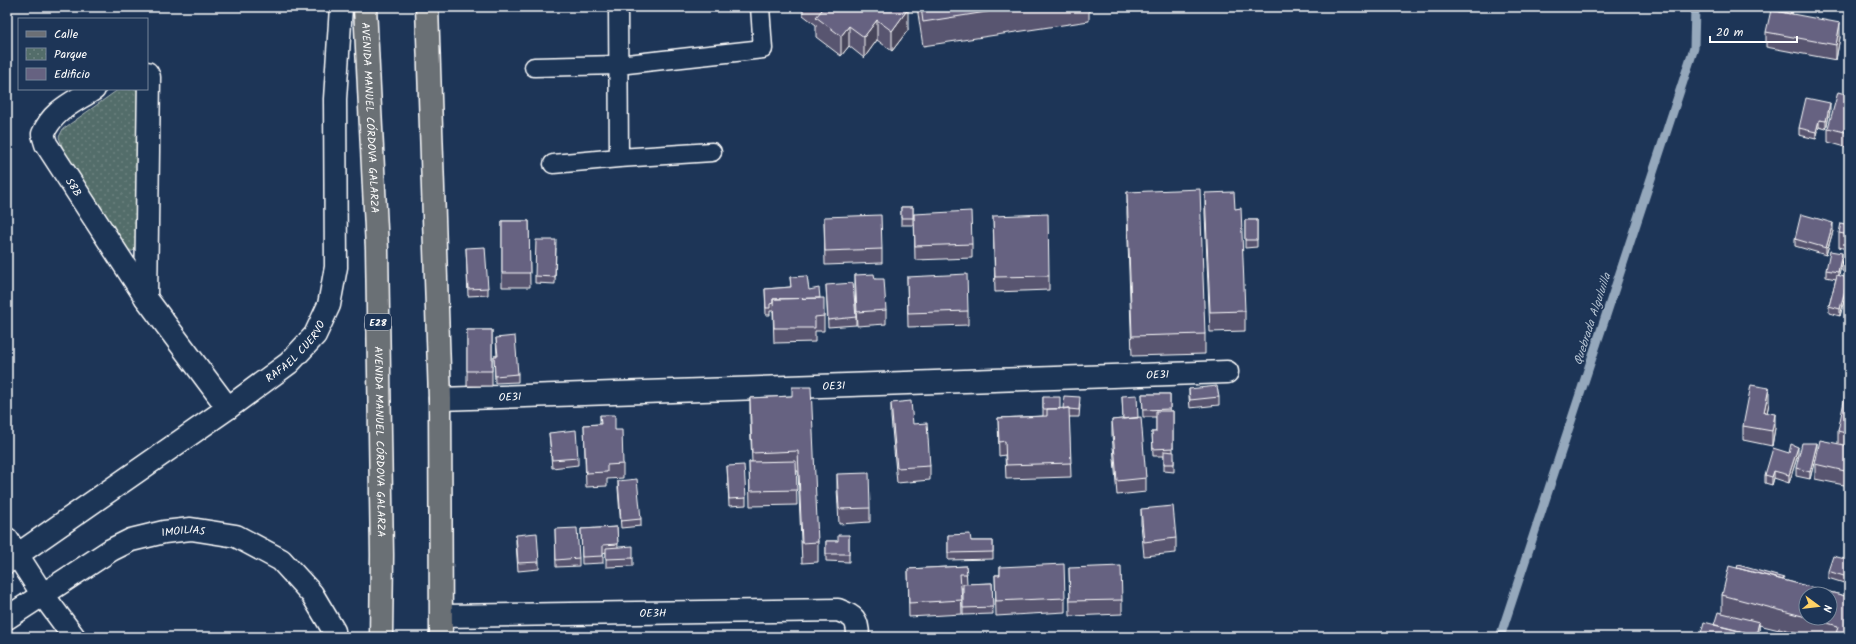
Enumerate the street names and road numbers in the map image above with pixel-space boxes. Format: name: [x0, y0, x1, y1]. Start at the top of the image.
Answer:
street label: AVENIDA MANUEL CÓRDOVA GALARZA: [356, 22, 383, 214]
street label: S8B: [60, 174, 86, 201]
road number: E28: [365, 314, 391, 330]
street label: RAFAEL CUERVO: [262, 318, 331, 388]
street label: AVENIDA MANUEL CÓRDOVA GALARZA: [369, 346, 390, 538]
street label: OE3I: [1146, 366, 1169, 385]
street label: OE3I: [822, 377, 846, 396]
street label: OE3I: [498, 388, 522, 407]
street label: IMOILIAS: [159, 521, 207, 542]
street label: OE3H: [639, 605, 667, 623]

